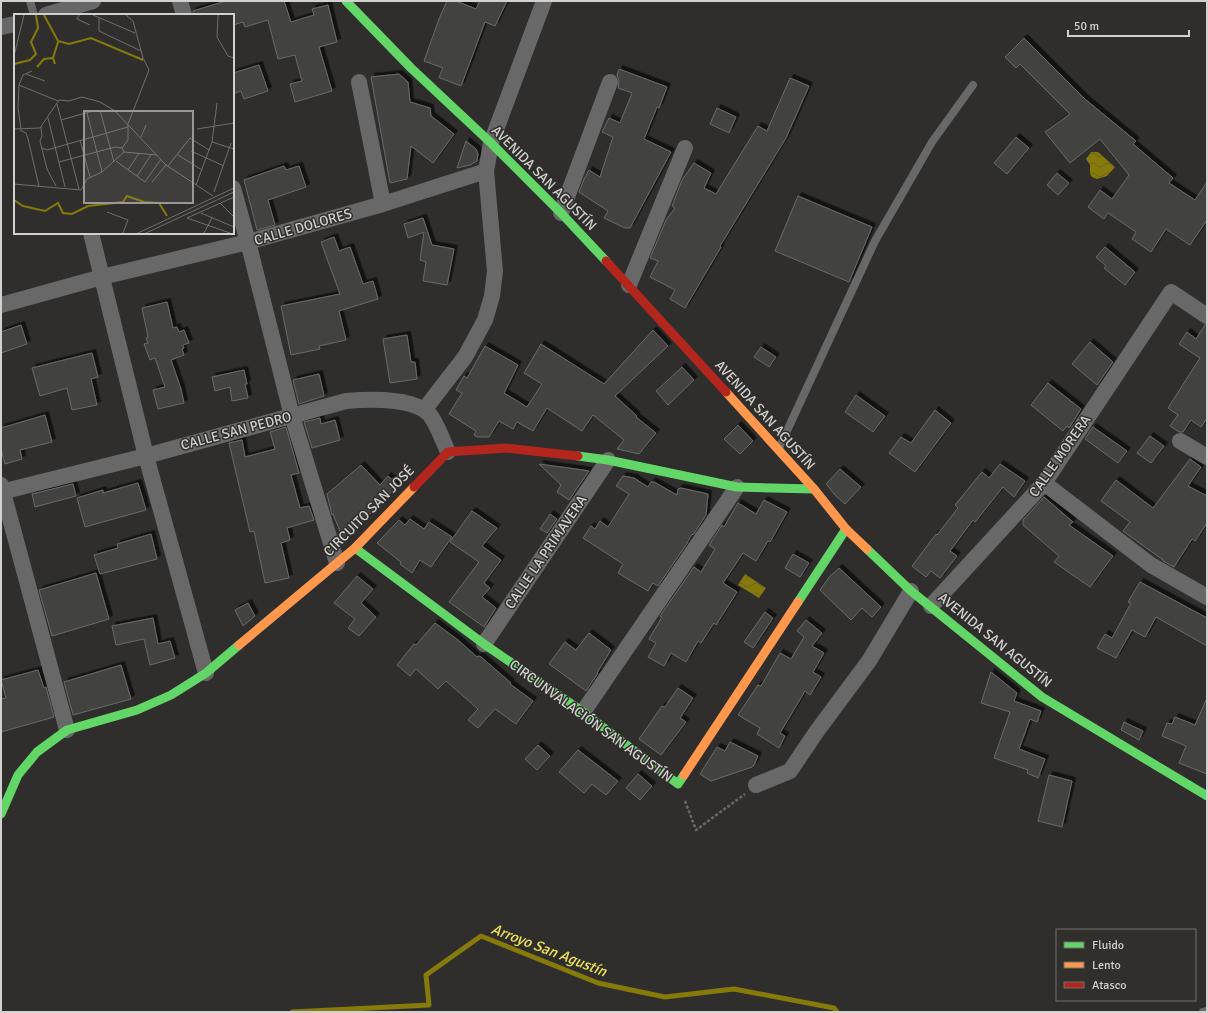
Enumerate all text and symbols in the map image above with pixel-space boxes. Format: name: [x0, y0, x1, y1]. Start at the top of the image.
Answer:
scale bar: [1068, 12, 1189, 38]
inset map: [14, 14, 234, 234]
text: 50 m: [1074, 19, 1099, 34]
street label: AVENIDA SAN AGUSTÍN: [488, 122, 600, 234]
street label: CALLE DOLORES: [252, 205, 354, 249]
street label: AVENIDA SAN AGUSTÍN: [711, 357, 819, 473]
street label: CALLE SAN PEDRO: [179, 408, 293, 454]
street label: CALLE MORERA: [1025, 411, 1095, 500]
street label: CIRCUITO SAN JOSÉ: [320, 462, 418, 560]
street label: CALLE LA PRIMAVERA: [502, 491, 591, 612]
street label: AVENIDA SAN AGUSTÍN: [935, 589, 1055, 691]
street label: CIRCUNVALACIÓN SAN AGUSTÍN: [506, 656, 676, 786]
water label: Arroyo San Agustín: [489, 920, 610, 981]
legend: [1056, 929, 1196, 1001]
text: Fluido: [1092, 938, 1124, 953]
text: Lento: [1092, 958, 1121, 973]
text: Atasco: [1092, 978, 1127, 993]

